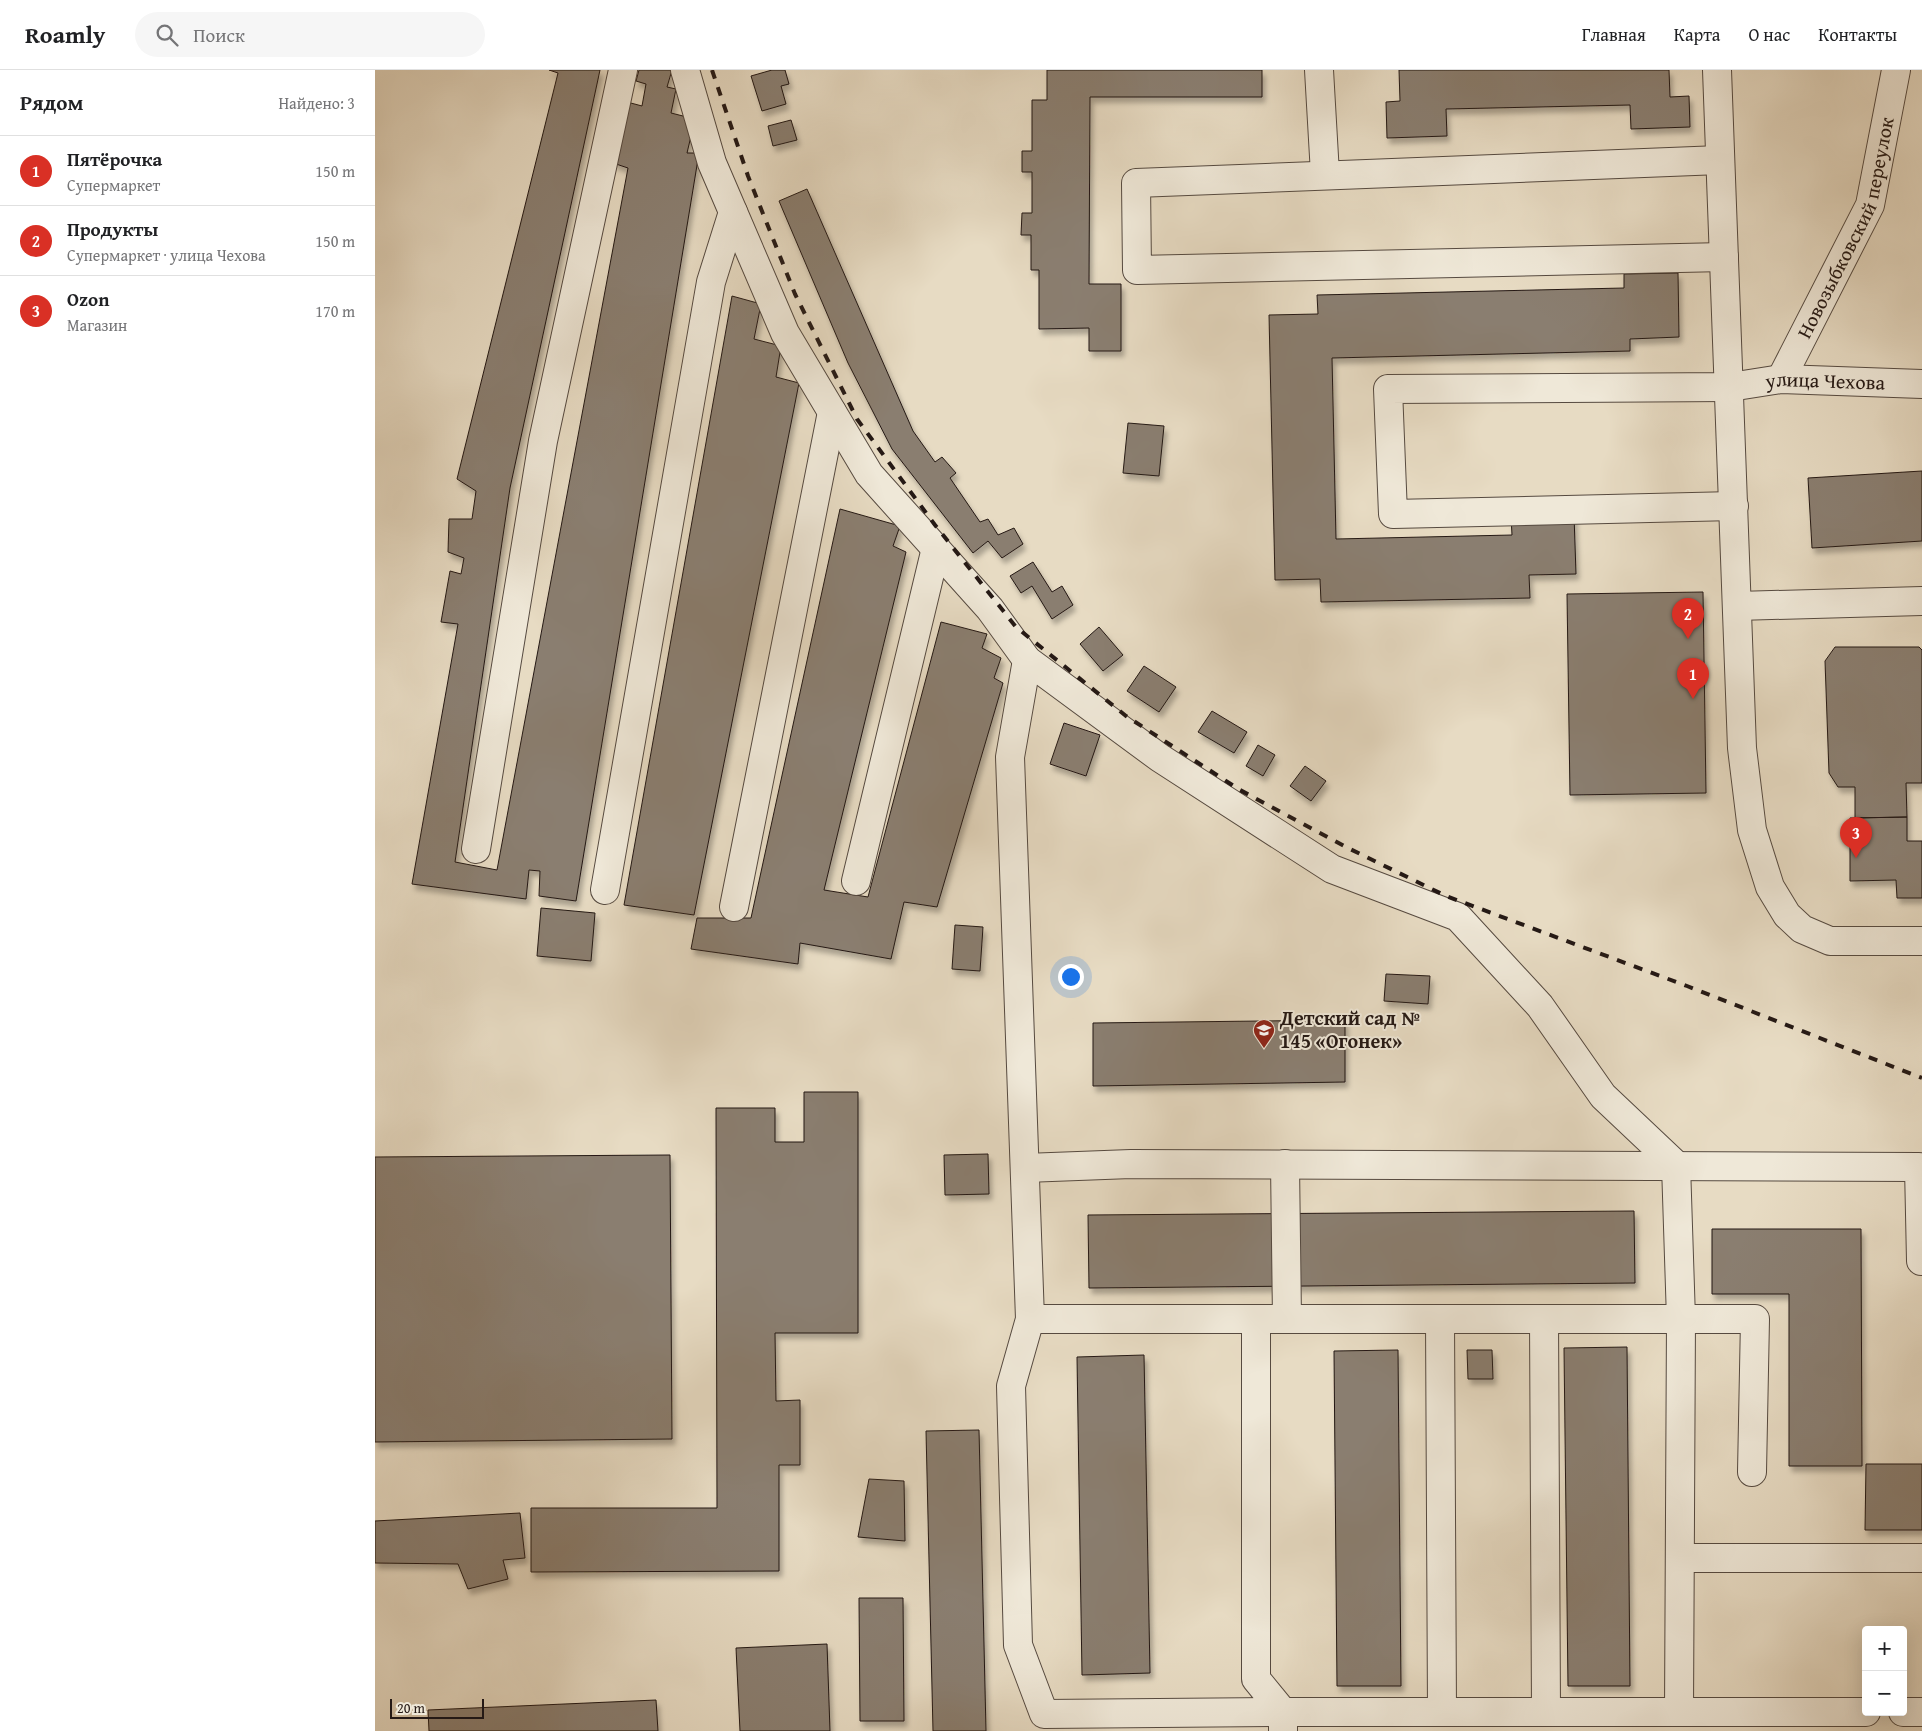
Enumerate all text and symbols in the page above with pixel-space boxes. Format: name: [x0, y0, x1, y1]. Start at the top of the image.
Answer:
search box: [135, 12, 485, 57]
text: Roamly: [25, 17, 105, 52]
icon: search: [153, 21, 181, 49]
text: Поиск: [193, 21, 245, 49]
text: Главная: [1582, 21, 1646, 48]
text: Карта: [1674, 21, 1720, 48]
text: О нас: [1748, 21, 1790, 48]
text: Контакты: [1818, 21, 1897, 48]
text: Рядом: [20, 87, 83, 118]
text: Найдено: 3: [278, 91, 355, 115]
street label: Новозыбковский переулок: [1789, 114, 1901, 343]
text: Пятёрочка: [67, 145, 162, 173]
text: 1: [32, 159, 40, 183]
text: 150 m: [315, 159, 355, 183]
text: Супермаркет: [67, 173, 160, 197]
text: Продукты: [67, 215, 158, 243]
text: 2: [32, 229, 40, 253]
text: 150 m: [315, 229, 355, 253]
text: Супермаркет · улица Чехова: [67, 243, 266, 267]
text: Ozon: [67, 285, 109, 313]
text: 3: [32, 299, 40, 323]
text: 170 m: [315, 299, 355, 323]
text: Магазин: [67, 313, 127, 337]
street label: улица Чехова: [1762, 363, 1886, 397]
pin: 2: [1672, 598, 1704, 639]
pin: 1: [1677, 658, 1709, 699]
pin: 3: [1840, 817, 1872, 858]
your location: [1058, 964, 1084, 990]
place label: Детский сад № 145 «Огонек»: [1279, 1003, 1420, 1055]
school or university icon: Детский сад № 145 «Огонек»: [1252, 1018, 1276, 1049]
map controls: [1862, 1626, 1907, 1716]
button: +: [1862, 1626, 1907, 1671]
button: −: [1862, 1671, 1907, 1716]
scale bar: [390, 1696, 484, 1719]
text: 20 m: [397, 1698, 425, 1718]

